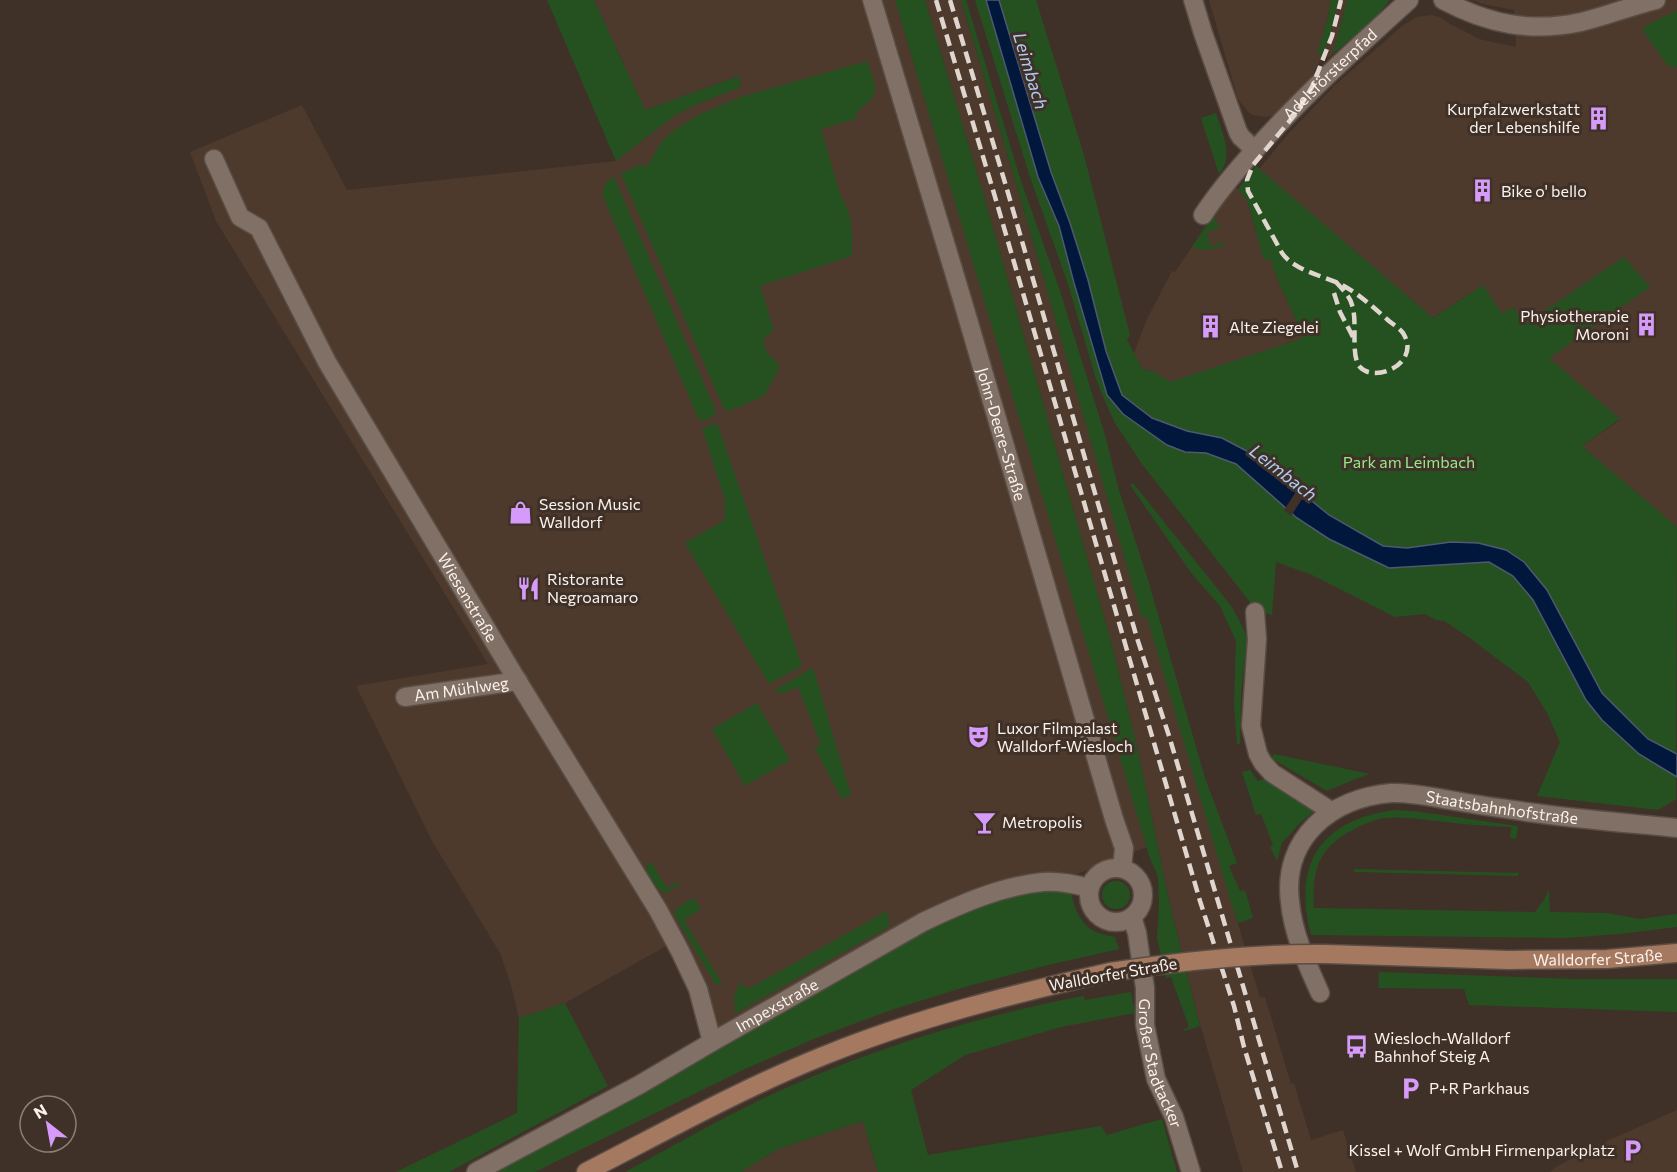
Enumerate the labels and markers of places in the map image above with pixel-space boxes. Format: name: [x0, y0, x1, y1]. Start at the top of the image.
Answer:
place label: Kurpfalzwerkstatt der Lebenshilfe: [1447, 99, 1580, 136]
building icon: Kurpfalzwerkstatt der Lebenshilfe: [1585, 105, 1611, 131]
building icon: Bike o' bello: [1470, 178, 1496, 204]
place label: Bike o' bello: [1501, 181, 1587, 200]
place label: Physiotherapie Moroni: [1520, 306, 1629, 343]
building icon: Physiotherapie Moroni: [1634, 312, 1660, 338]
building icon: Alte Ziegelei: [1198, 314, 1224, 340]
place label: Alte Ziegelei: [1229, 317, 1319, 336]
place label: Session Music Walldorf: [539, 494, 641, 531]
shop icon: Session Music Walldorf: [508, 500, 534, 526]
place label: Ristorante Negroamaro: [547, 569, 638, 606]
restaurant icon: Ristorante Negroamaro: [516, 575, 542, 601]
place label: Luxor Filmpalast Walldorf-Wiesloch: [997, 718, 1133, 755]
theatre icon: Luxor Filmpalast Walldorf-Wiesloch: [966, 724, 992, 750]
bar icon: Metropolis: [971, 809, 997, 835]
place label: Metropolis: [1002, 812, 1082, 831]
place label: Wiesloch-Walldorf Bahnhof Steig A: [1374, 1028, 1511, 1065]
bus stop icon: Wiesloch-Walldorf Bahnhof Steig A: [1343, 1034, 1369, 1060]
parking icon: P+R Parkhaus: [1398, 1075, 1424, 1101]
place label: P+R Parkhaus: [1429, 1078, 1529, 1097]
parking icon: Kissel + Wolf GmbH Firmenparkplatz: [1620, 1137, 1646, 1163]
place label: Kissel + Wolf GmbH Firmenparkplatz: [1349, 1140, 1615, 1159]

